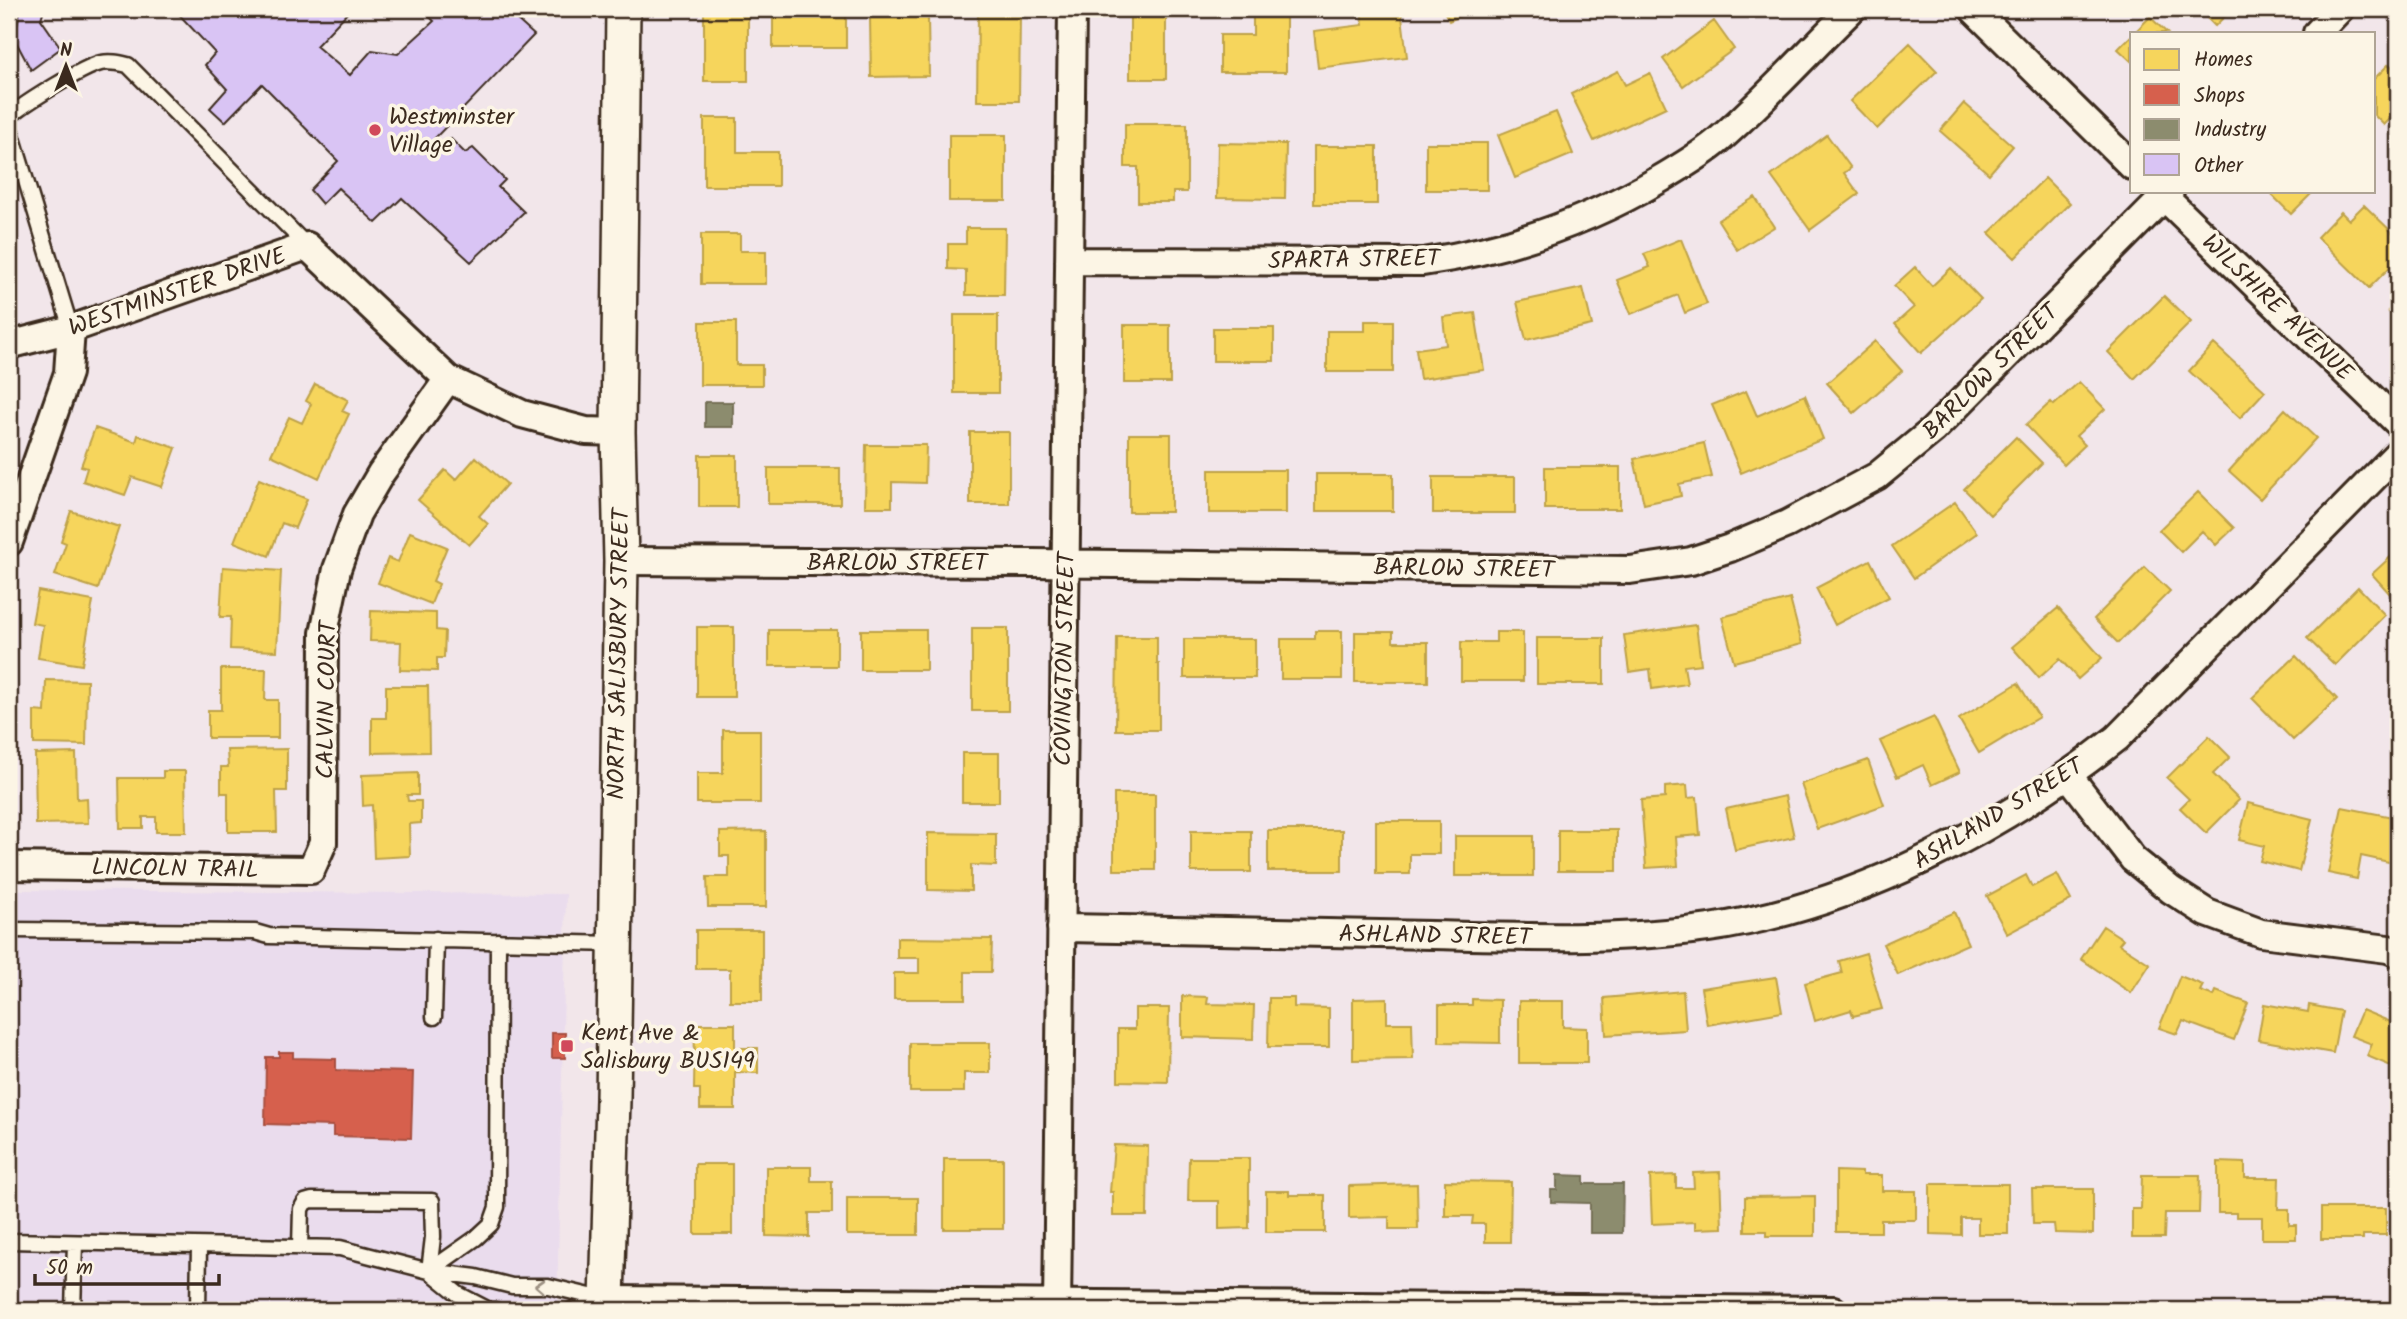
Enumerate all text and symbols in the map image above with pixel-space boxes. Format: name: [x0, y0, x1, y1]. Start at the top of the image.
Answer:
north arrow: [32, 32, 102, 102]
legend: [2130, 32, 2376, 192]
text: N: [60, 36, 72, 66]
text: Homes: [2194, 44, 2253, 77]
text: Shops: [2194, 80, 2245, 113]
place label: Westminster Village: [389, 98, 516, 165]
text: Industry: [2194, 114, 2266, 147]
marker: Westminster Village: [367, 122, 383, 138]
text: Other: [2194, 150, 2244, 183]
street label: WILSHIRE AVENUE: [2192, 225, 2363, 392]
street label: WESTMINSTER DRIVE: [63, 237, 293, 348]
street label: SPARTA STREET: [1268, 239, 1442, 281]
street label: BARLOW STREET: [1913, 293, 2070, 450]
street label: NORTH SALISBURY STREET: [597, 506, 642, 800]
street label: BARLOW STREET: [807, 544, 989, 583]
street label: BARLOW STREET: [1373, 548, 1557, 591]
street label: COVINGTON STREET: [1044, 549, 1087, 766]
street label: CALVIN COURT: [307, 618, 348, 780]
street label: ASHLAND STREET: [1906, 747, 2093, 881]
street label: LINCOLN TRAIL: [91, 849, 259, 890]
street label: ASHLAND STREET: [1338, 915, 1534, 958]
place label: Kent Ave & Salisbury BUS149: [581, 1014, 755, 1081]
marker: Kent Ave & Salisbury BUS149: [559, 1038, 575, 1054]
scale bar: [35, 1242, 219, 1286]
text: 50 m: [46, 1252, 93, 1285]
one-way arrow: [534, 1279, 545, 1294]

